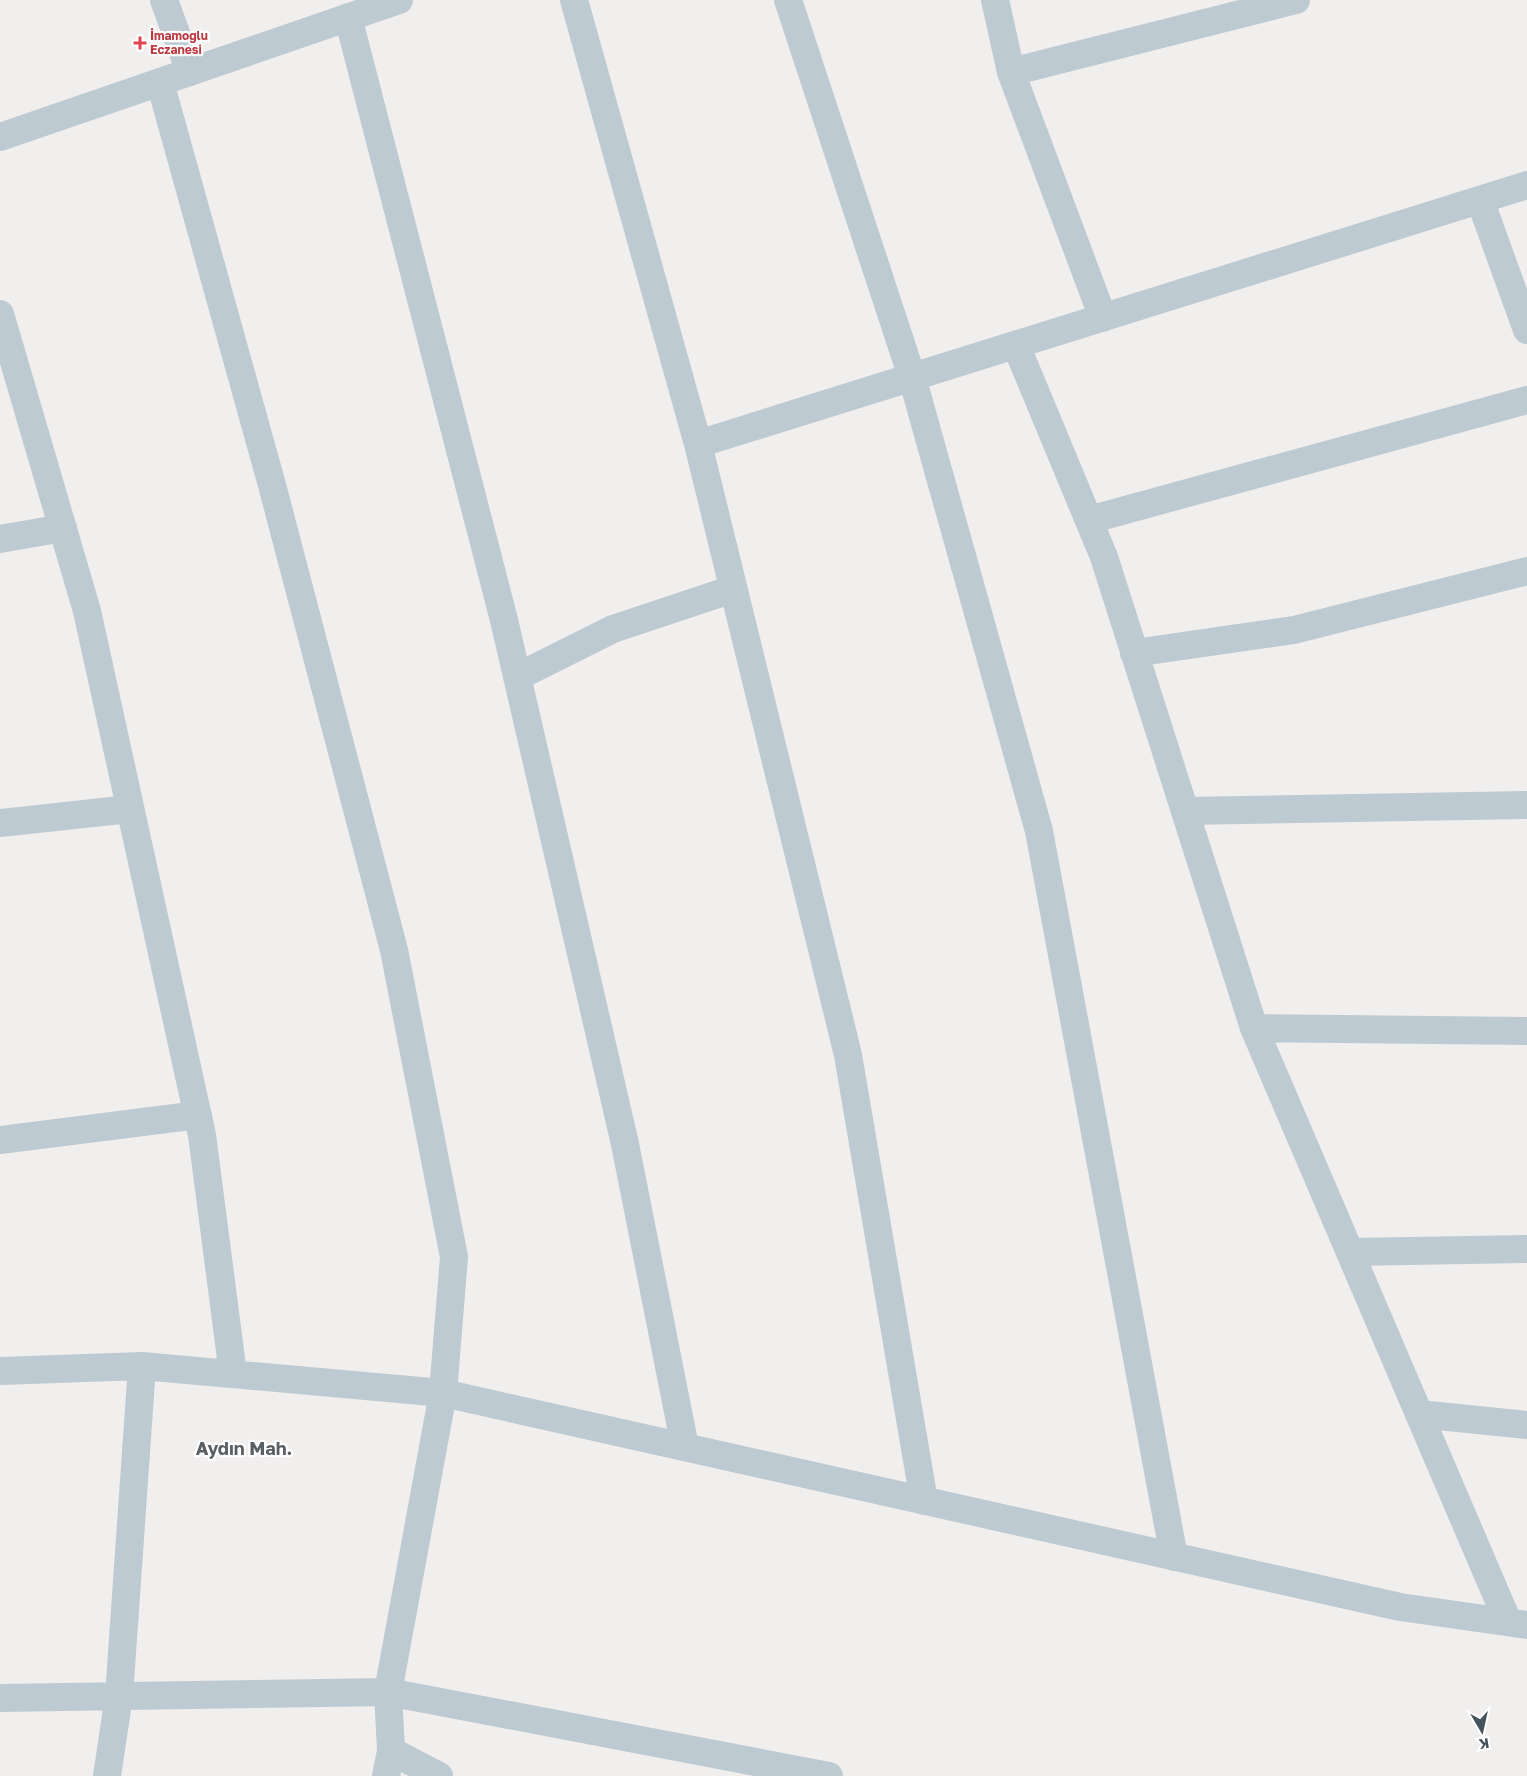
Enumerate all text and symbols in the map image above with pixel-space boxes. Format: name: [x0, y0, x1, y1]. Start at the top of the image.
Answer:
place label: İmamoğlu Eczanesi: [150, 28, 208, 57]
marker: İmamoğlu Eczanesi: [134, 37, 146, 49]
district label: Aydın Mah.: [196, 1437, 292, 1459]
north arrow: [1457, 1706, 1507, 1756]
text: K: [1478, 1735, 1490, 1754]

